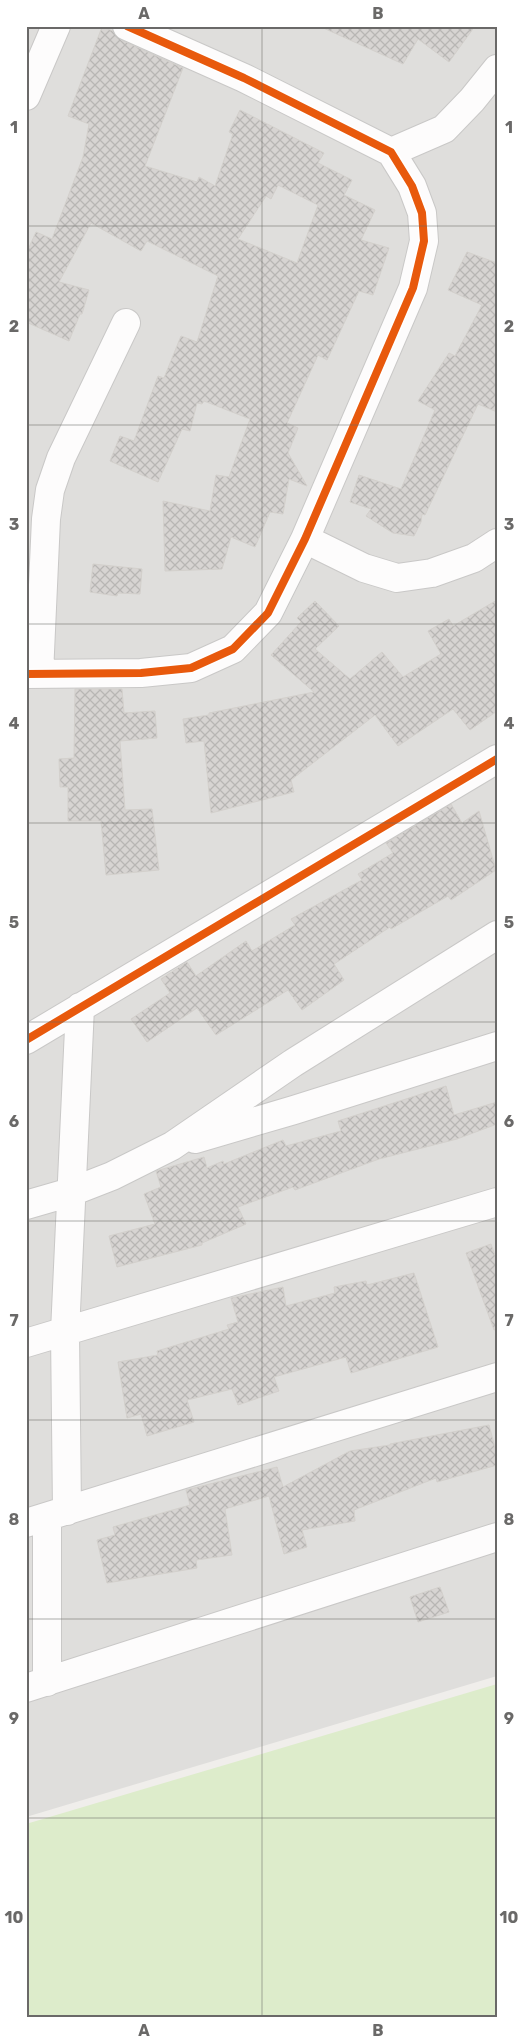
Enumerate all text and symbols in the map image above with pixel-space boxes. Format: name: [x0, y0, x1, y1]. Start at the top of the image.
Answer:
text: A: [138, 4, 150, 23]
text: B: [372, 4, 384, 23]
text: 1: [10, 118, 18, 137]
text: 1: [505, 118, 513, 137]
text: 2: [9, 317, 19, 336]
text: 2: [504, 317, 514, 336]
text: 3: [9, 515, 19, 534]
text: 3: [504, 515, 514, 534]
text: 4: [9, 714, 20, 733]
text: 4: [504, 714, 515, 733]
text: 5: [9, 913, 19, 932]
text: 5: [504, 913, 514, 932]
text: 6: [9, 1112, 19, 1131]
text: 6: [504, 1112, 514, 1131]
text: 7: [9, 1311, 19, 1330]
text: 7: [504, 1311, 514, 1330]
text: 8: [9, 1510, 20, 1529]
text: 8: [504, 1510, 515, 1529]
text: 9: [9, 1709, 19, 1728]
text: 9: [504, 1709, 514, 1728]
text: 10: [5, 1908, 24, 1927]
text: 10: [500, 1908, 519, 1927]
text: A: [138, 2021, 150, 2040]
text: B: [372, 2021, 384, 2040]

